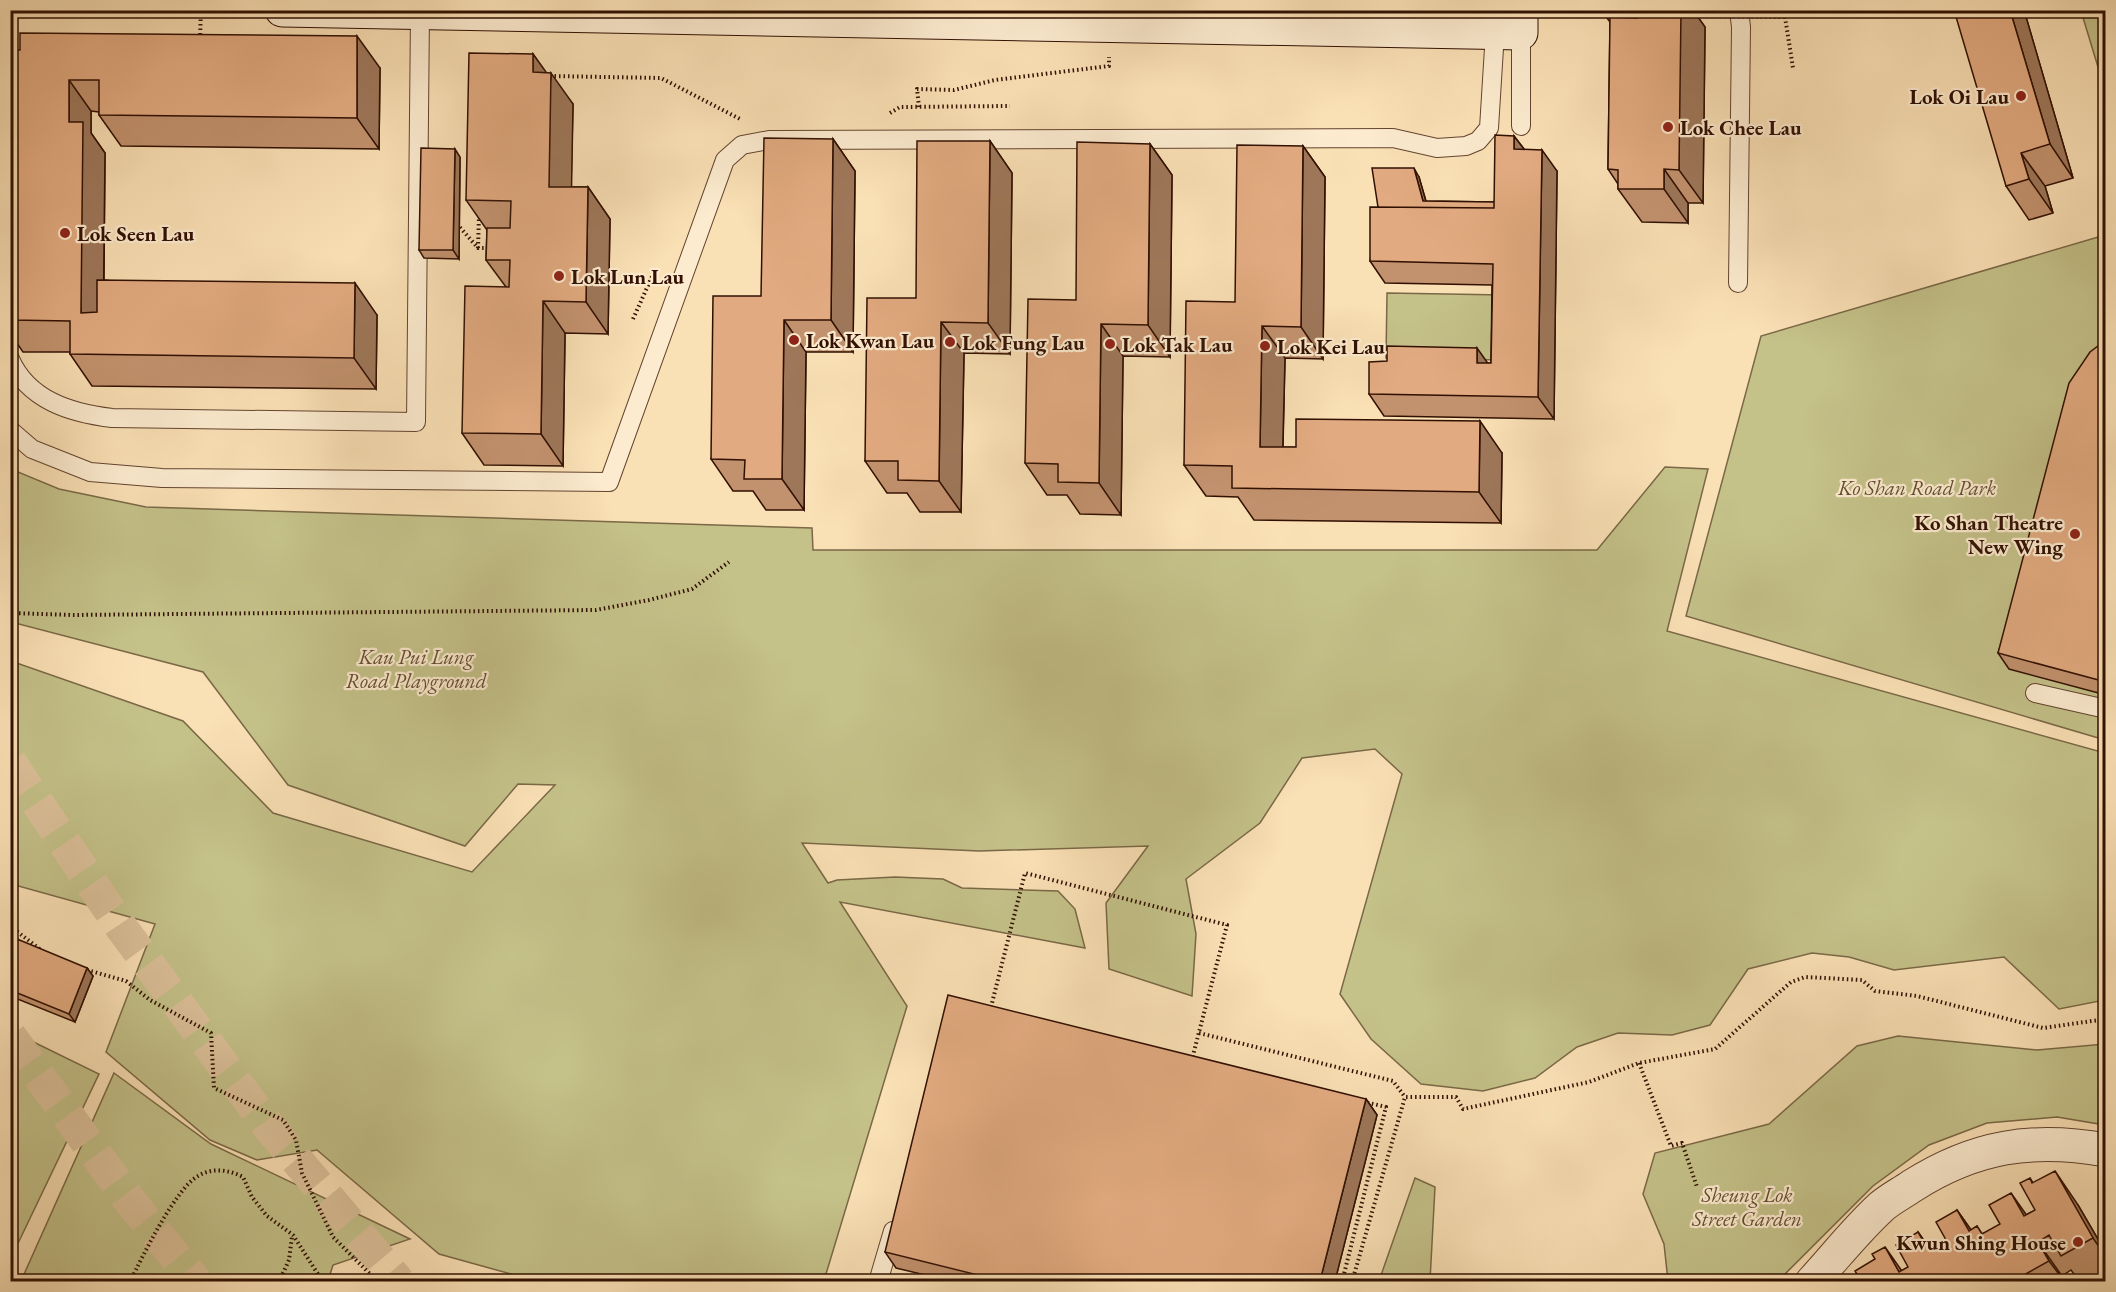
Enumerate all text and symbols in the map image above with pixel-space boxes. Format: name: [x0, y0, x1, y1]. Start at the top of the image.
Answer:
place label: Lok Oi Lau: [1909, 83, 2009, 110]
marker: Lok Oi Lau: [2014, 89, 2028, 103]
place label: Lok Chee Lau: [1680, 114, 1802, 141]
marker: Lok Chee Lau: [1661, 120, 1675, 134]
place label: Lok Seen Lau: [77, 220, 195, 247]
marker: Lok Seen Lau: [58, 226, 72, 240]
place label: Lok Lun Lau: [571, 263, 685, 290]
marker: Lok Lun Lau: [552, 269, 566, 283]
place label: Lok Kwan Lau: [806, 327, 935, 354]
place label: Lok Fung Lau: [962, 329, 1085, 356]
place label: Lok Tak Lau: [1122, 331, 1233, 358]
marker: Lok Kwan Lau: [787, 333, 801, 347]
place label: Lok Kei Lau: [1277, 333, 1385, 360]
marker: Lok Fung Lau: [943, 335, 957, 349]
marker: Lok Tak Lau: [1103, 337, 1117, 351]
marker: Lok Kei Lau: [1258, 339, 1272, 353]
park label: Ko Shan Road Park: [1837, 474, 1997, 501]
place label: Ko Shan Theatre New Wing: [1914, 509, 2063, 560]
marker: Ko Shan Theatre New Wing: [2068, 527, 2082, 541]
park label: Kau Pui Lung Road Playground: [346, 643, 487, 694]
park label: Sheung Lok Street Garden: [1691, 1181, 1802, 1232]
place label: Kwun Shing House: [1896, 1229, 2066, 1256]
marker: Kwun Shing House: [2071, 1235, 2085, 1249]

